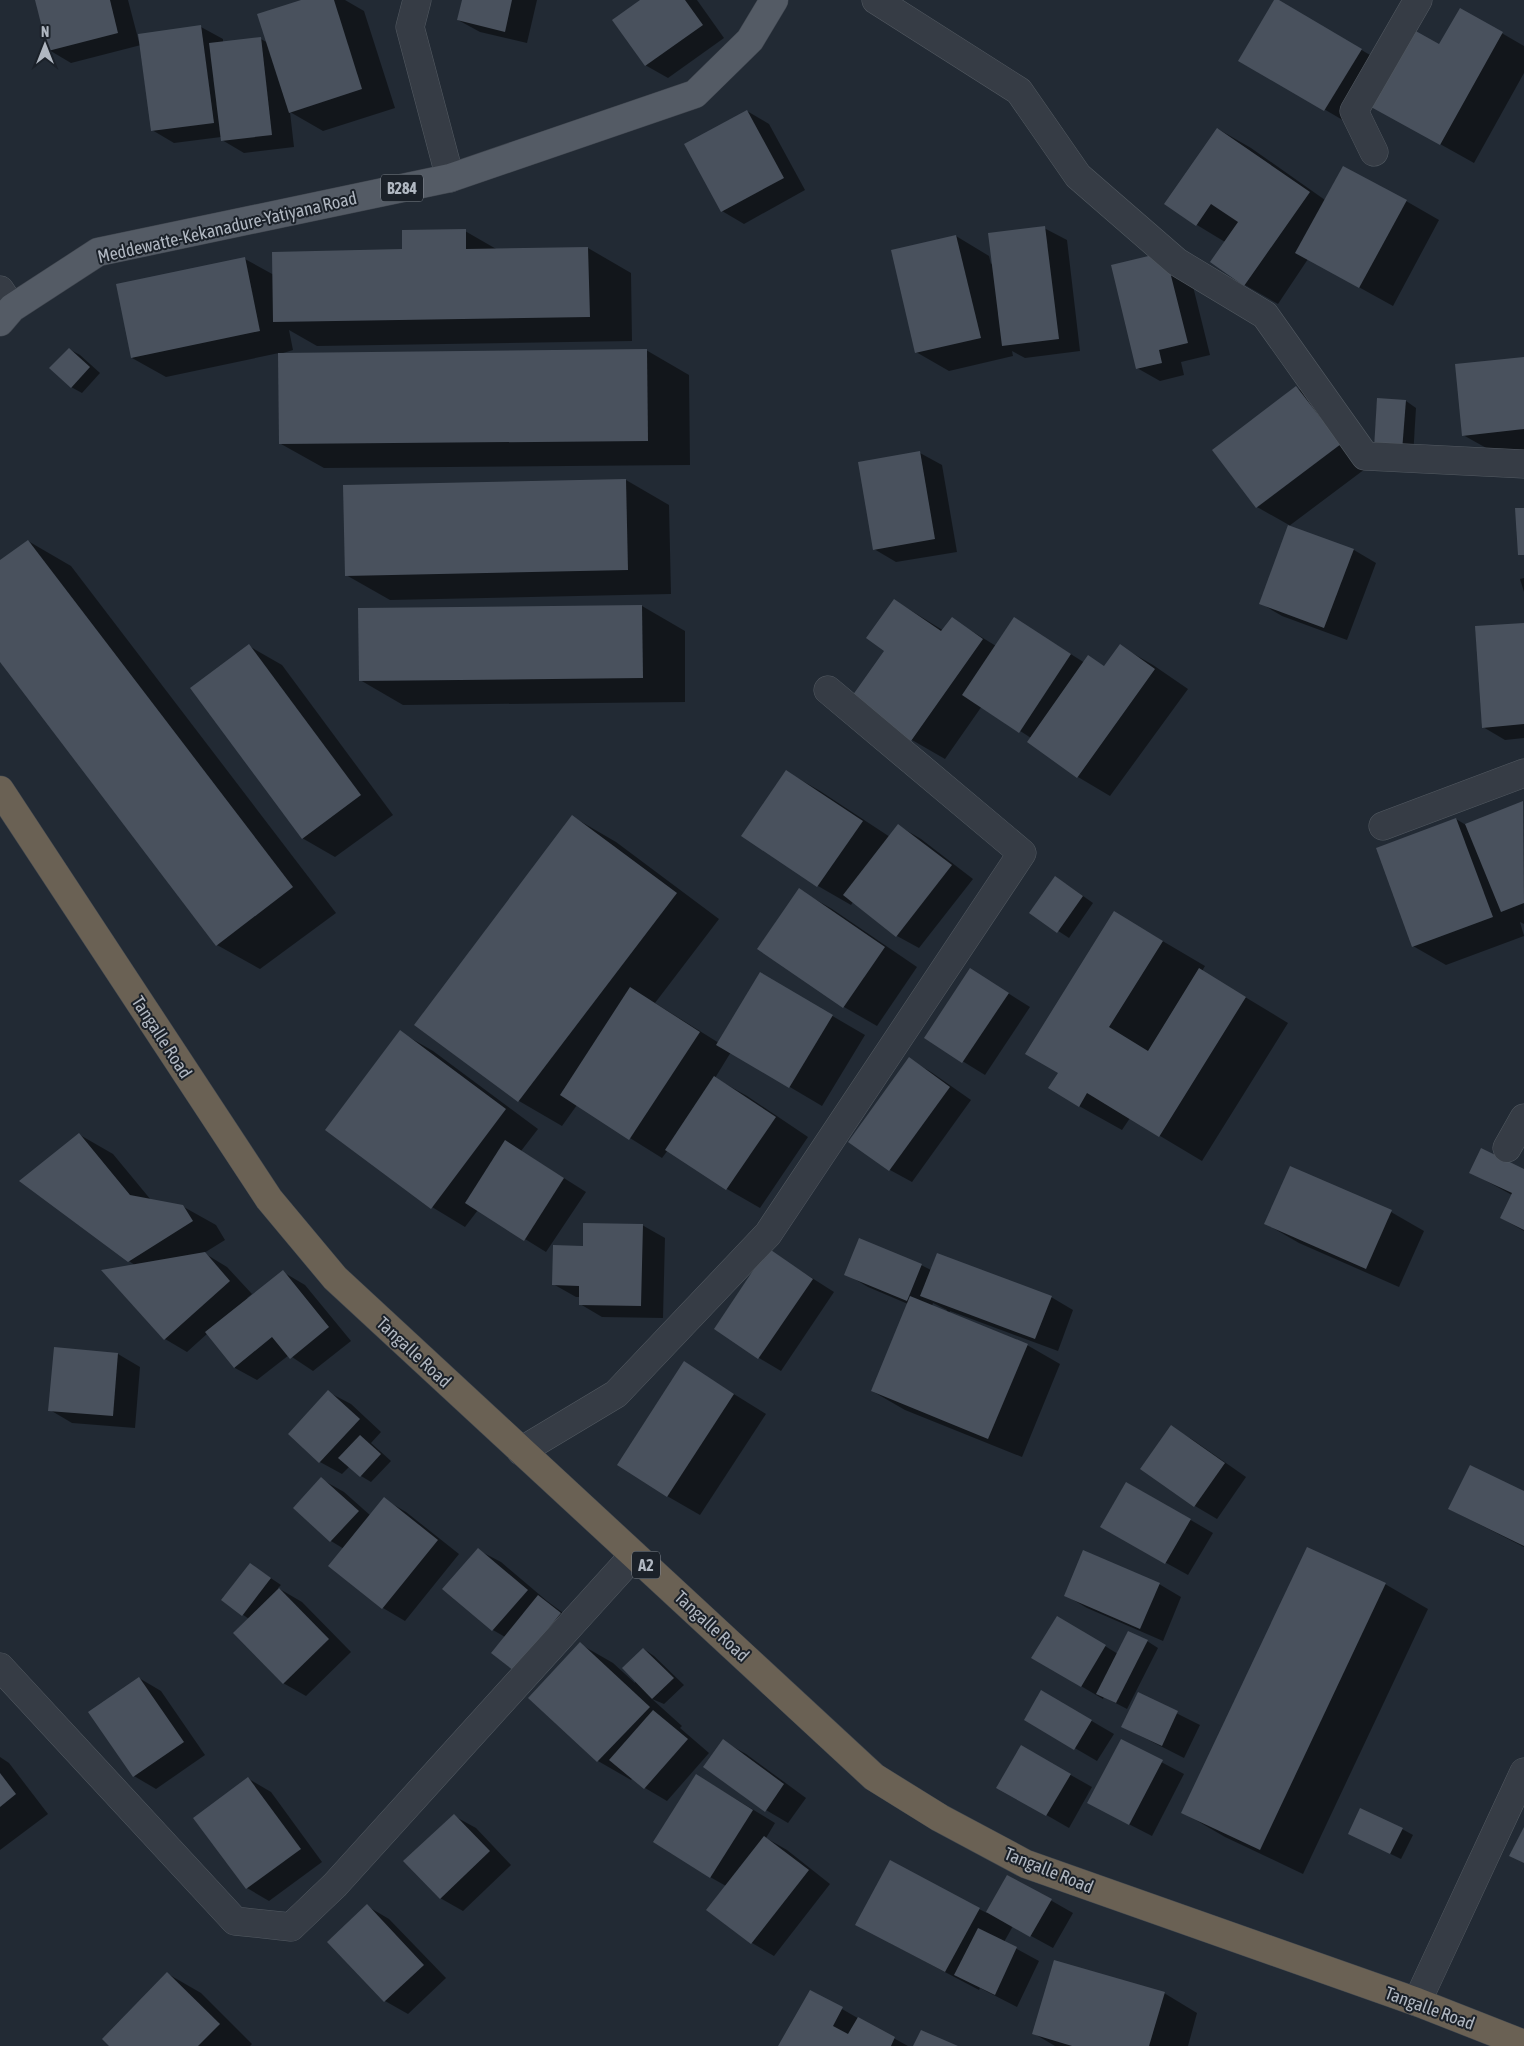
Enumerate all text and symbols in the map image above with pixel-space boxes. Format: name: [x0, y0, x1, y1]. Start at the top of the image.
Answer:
north arrow: [20, 20, 70, 70]
text: N: [41, 24, 49, 40]
road number: B284: [381, 174, 423, 202]
street label: Meddewatte-Kekanadure-Yatiyana Road: [95, 187, 359, 267]
street label: Tangalle Road: [128, 992, 196, 1082]
street label: Tangalle Road: [373, 1312, 455, 1392]
road number: A2: [632, 1552, 660, 1578]
street label: Tangalle Road: [671, 1586, 753, 1666]
street label: Tangalle Road: [1002, 1843, 1096, 1897]
street label: Tangalle Road: [1382, 1982, 1478, 2034]

